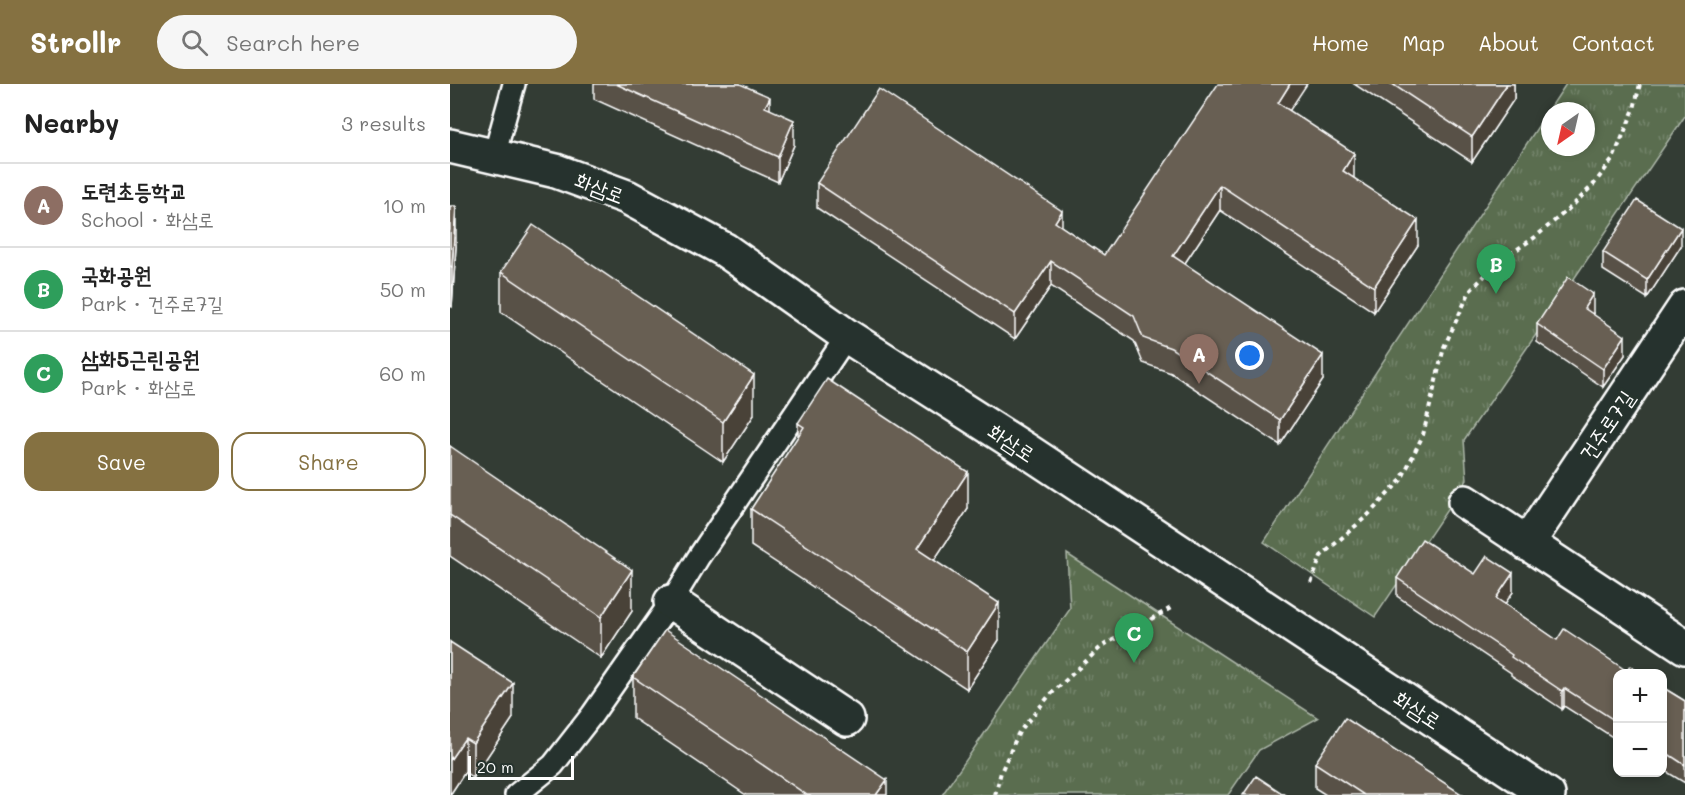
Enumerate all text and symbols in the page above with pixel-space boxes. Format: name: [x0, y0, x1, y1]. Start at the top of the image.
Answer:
search box: [157, 15, 577, 69]
text: Strollr: [30, 24, 121, 60]
icon: search: [178, 26, 211, 59]
text: Search here: [226, 28, 360, 57]
text: Home: [1312, 29, 1369, 56]
text: Map: [1402, 29, 1445, 56]
text: About: [1478, 29, 1539, 56]
text: Contact: [1572, 29, 1655, 56]
north arrow: [1541, 102, 1595, 156]
text: Nearby: [24, 106, 119, 140]
text: 3 results: [341, 110, 426, 136]
street label: 화삼로: [571, 165, 629, 209]
text: 도련초등학교: [81, 176, 187, 205]
text: A: [37, 192, 50, 218]
text: 10 m: [382, 192, 426, 218]
text: School · 화삼로: [81, 206, 214, 232]
pin: B: [1476, 244, 1516, 294]
text: 국화공원: [81, 260, 152, 289]
text: B: [37, 276, 50, 302]
text: 50 m: [380, 276, 426, 302]
text: Park · 건주로7길: [81, 290, 223, 316]
pin: A: [1180, 334, 1218, 384]
your location: [1235, 341, 1264, 370]
text: 삼화5근린공원: [81, 344, 200, 373]
text: C: [36, 360, 51, 386]
text: 60 m: [379, 360, 426, 386]
text: Park · 화삼로: [81, 374, 196, 400]
street label: 건주로7길: [1573, 385, 1639, 465]
street label: 화삼로: [983, 417, 1041, 467]
button: Save: [24, 432, 219, 491]
button: Share: [231, 432, 426, 491]
pin: C: [1114, 614, 1154, 663]
map controls: [1613, 669, 1667, 777]
button: +: [1613, 669, 1667, 723]
street label: 화삼로: [1389, 684, 1447, 734]
button: −: [1613, 723, 1667, 777]
scale bar: [468, 753, 574, 780]
text: 20 m: [477, 756, 514, 777]

